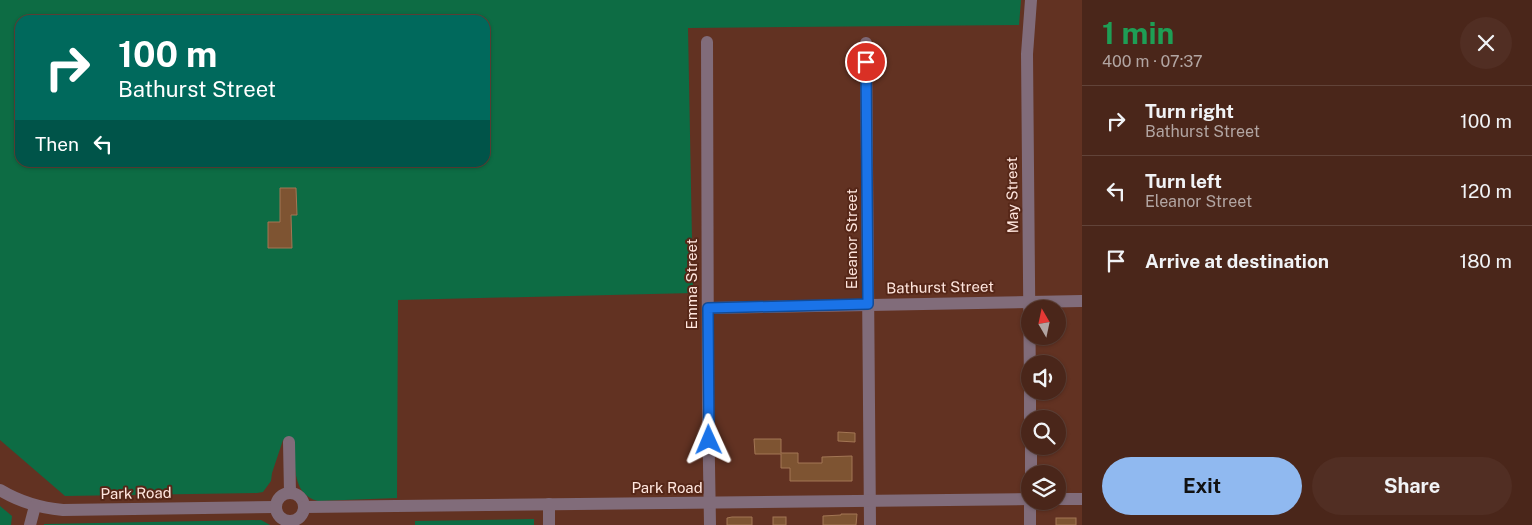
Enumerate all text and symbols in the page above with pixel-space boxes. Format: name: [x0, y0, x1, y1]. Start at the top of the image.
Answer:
text: 1 min: [1102, 15, 1174, 51]
button: close: [1460, 17, 1512, 69]
text: 100 m: [118, 34, 217, 75]
icon: right: [35, 35, 100, 100]
pin: [845, 41, 887, 83]
icon: arrive: [852, 48, 880, 76]
text: 400 m · 07:37: [1102, 52, 1203, 71]
text: Bathurst Street: [118, 76, 276, 102]
text: Turn right: [1145, 100, 1234, 122]
icon: right: [1102, 107, 1130, 135]
text: 100 m: [1460, 110, 1512, 132]
text: Bathurst Street: [1145, 122, 1260, 141]
icon: left: [89, 130, 117, 158]
text: Then: [35, 133, 79, 155]
street label: May Street: [1003, 156, 1021, 234]
text: Turn left: [1145, 170, 1222, 192]
icon: left: [1102, 177, 1130, 205]
text: 120 m: [1460, 180, 1512, 202]
street label: Eleanor Street: [843, 189, 860, 289]
text: Eleanor Street: [1145, 192, 1252, 211]
street label: Emma Street: [683, 238, 700, 329]
icon: arrive: [1102, 247, 1130, 275]
text: Arrive at destination: [1145, 250, 1329, 272]
text: 180 m: [1459, 250, 1512, 272]
street label: Bathurst Street: [886, 278, 994, 296]
north arrow: [1021, 300, 1066, 345]
map controls: [1021, 300, 1066, 510]
button: sound: [1021, 355, 1066, 400]
button: search: [1021, 410, 1066, 455]
position arrow: [682, 413, 734, 465]
button: Exit: [1102, 457, 1302, 515]
button: Share: [1312, 457, 1512, 515]
button: layers: [1021, 465, 1066, 510]
street label: Park Road: [631, 479, 703, 496]
street label: Park Road: [100, 484, 172, 502]

